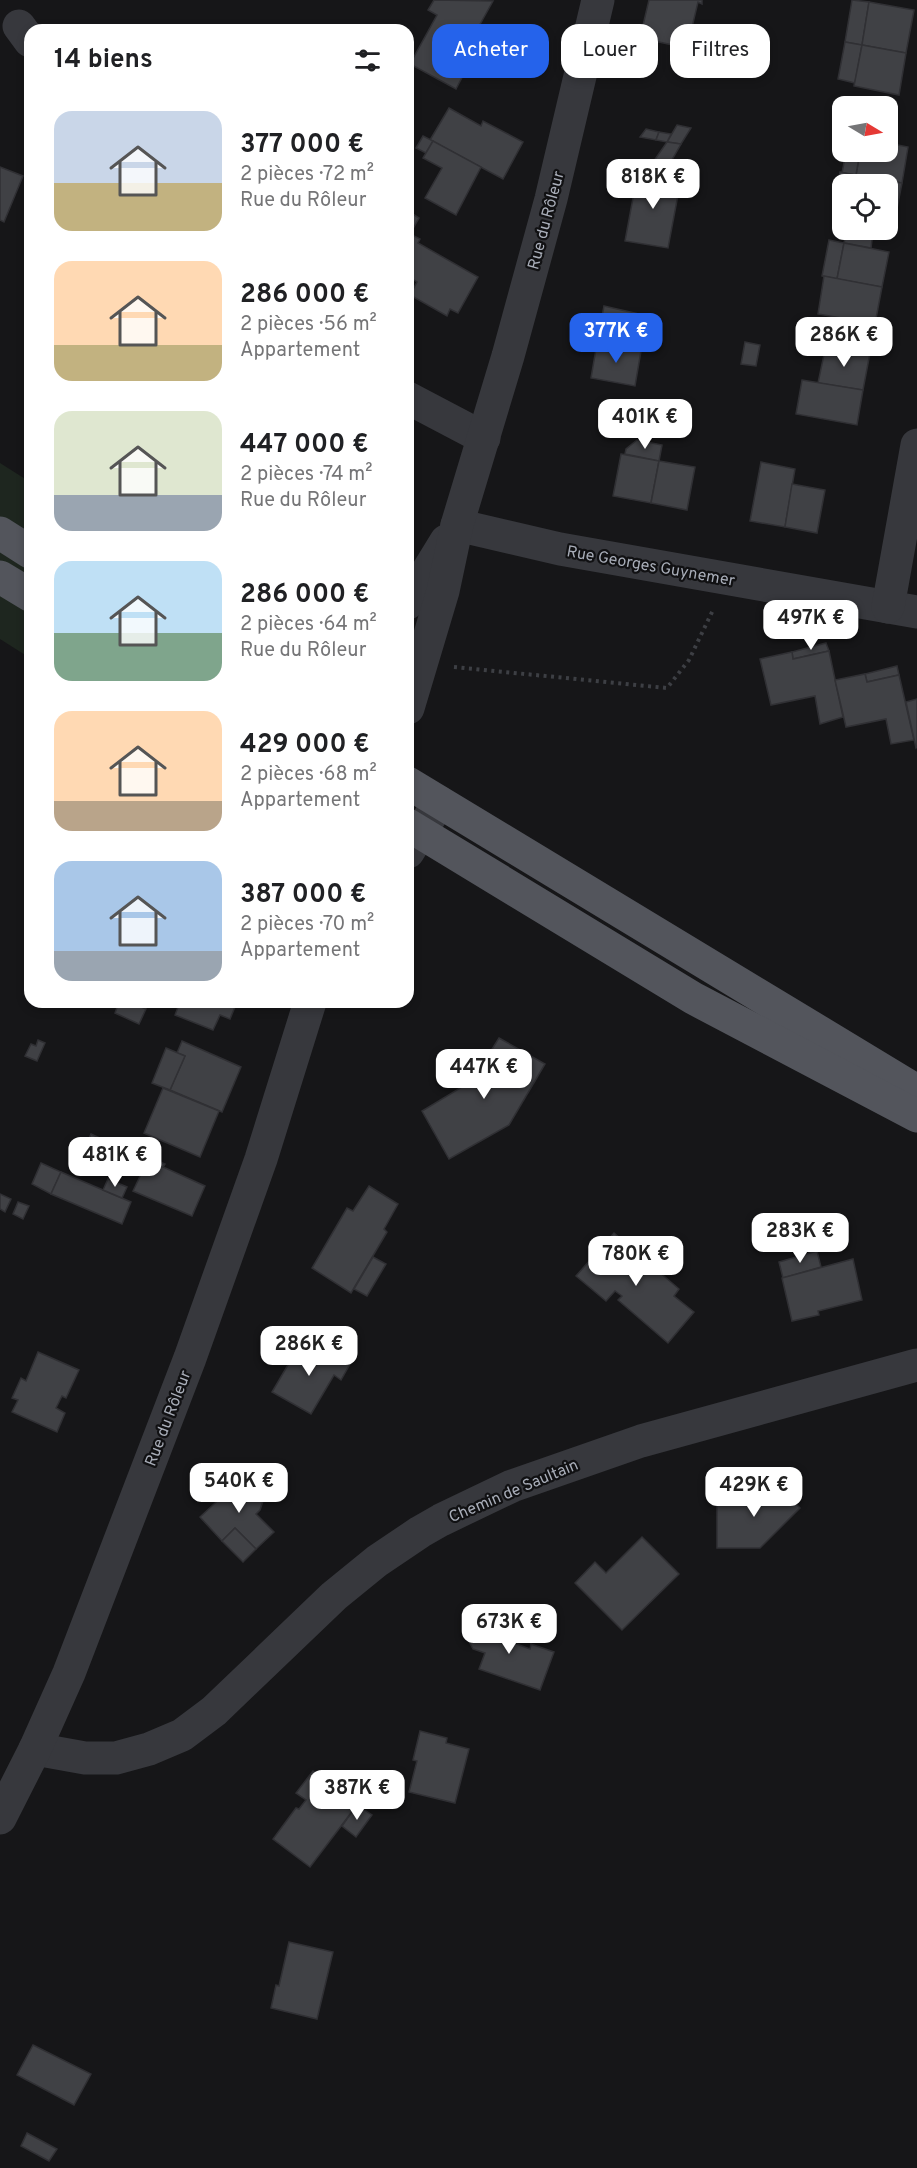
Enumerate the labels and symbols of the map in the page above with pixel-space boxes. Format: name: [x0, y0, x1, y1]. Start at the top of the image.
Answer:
north arrow: [832, 96, 898, 162]
pin: 818K €: [604, 159, 702, 210]
street label: Rue du Rôleur: [524, 169, 570, 272]
pin: 377K €: [567, 313, 665, 364]
pin: 286K €: [795, 317, 893, 368]
pin: 401K €: [596, 399, 694, 450]
street label: Rue Georges Guynemer: [565, 542, 736, 592]
pin: 497K €: [762, 600, 860, 651]
pin: 447K €: [435, 1049, 533, 1100]
pin: 481K €: [66, 1137, 164, 1188]
pin: 283K €: [751, 1213, 849, 1264]
pin: 780K €: [587, 1236, 685, 1287]
pin: 286K €: [260, 1326, 358, 1377]
street label: Rue du Rôleur: [141, 1368, 196, 1470]
street label: Chemin de Saultain: [446, 1456, 582, 1528]
pin: 540K €: [190, 1463, 288, 1514]
pin: 429K €: [705, 1467, 803, 1518]
pin: 673K €: [460, 1604, 558, 1655]
pin: 387K €: [308, 1770, 406, 1821]

